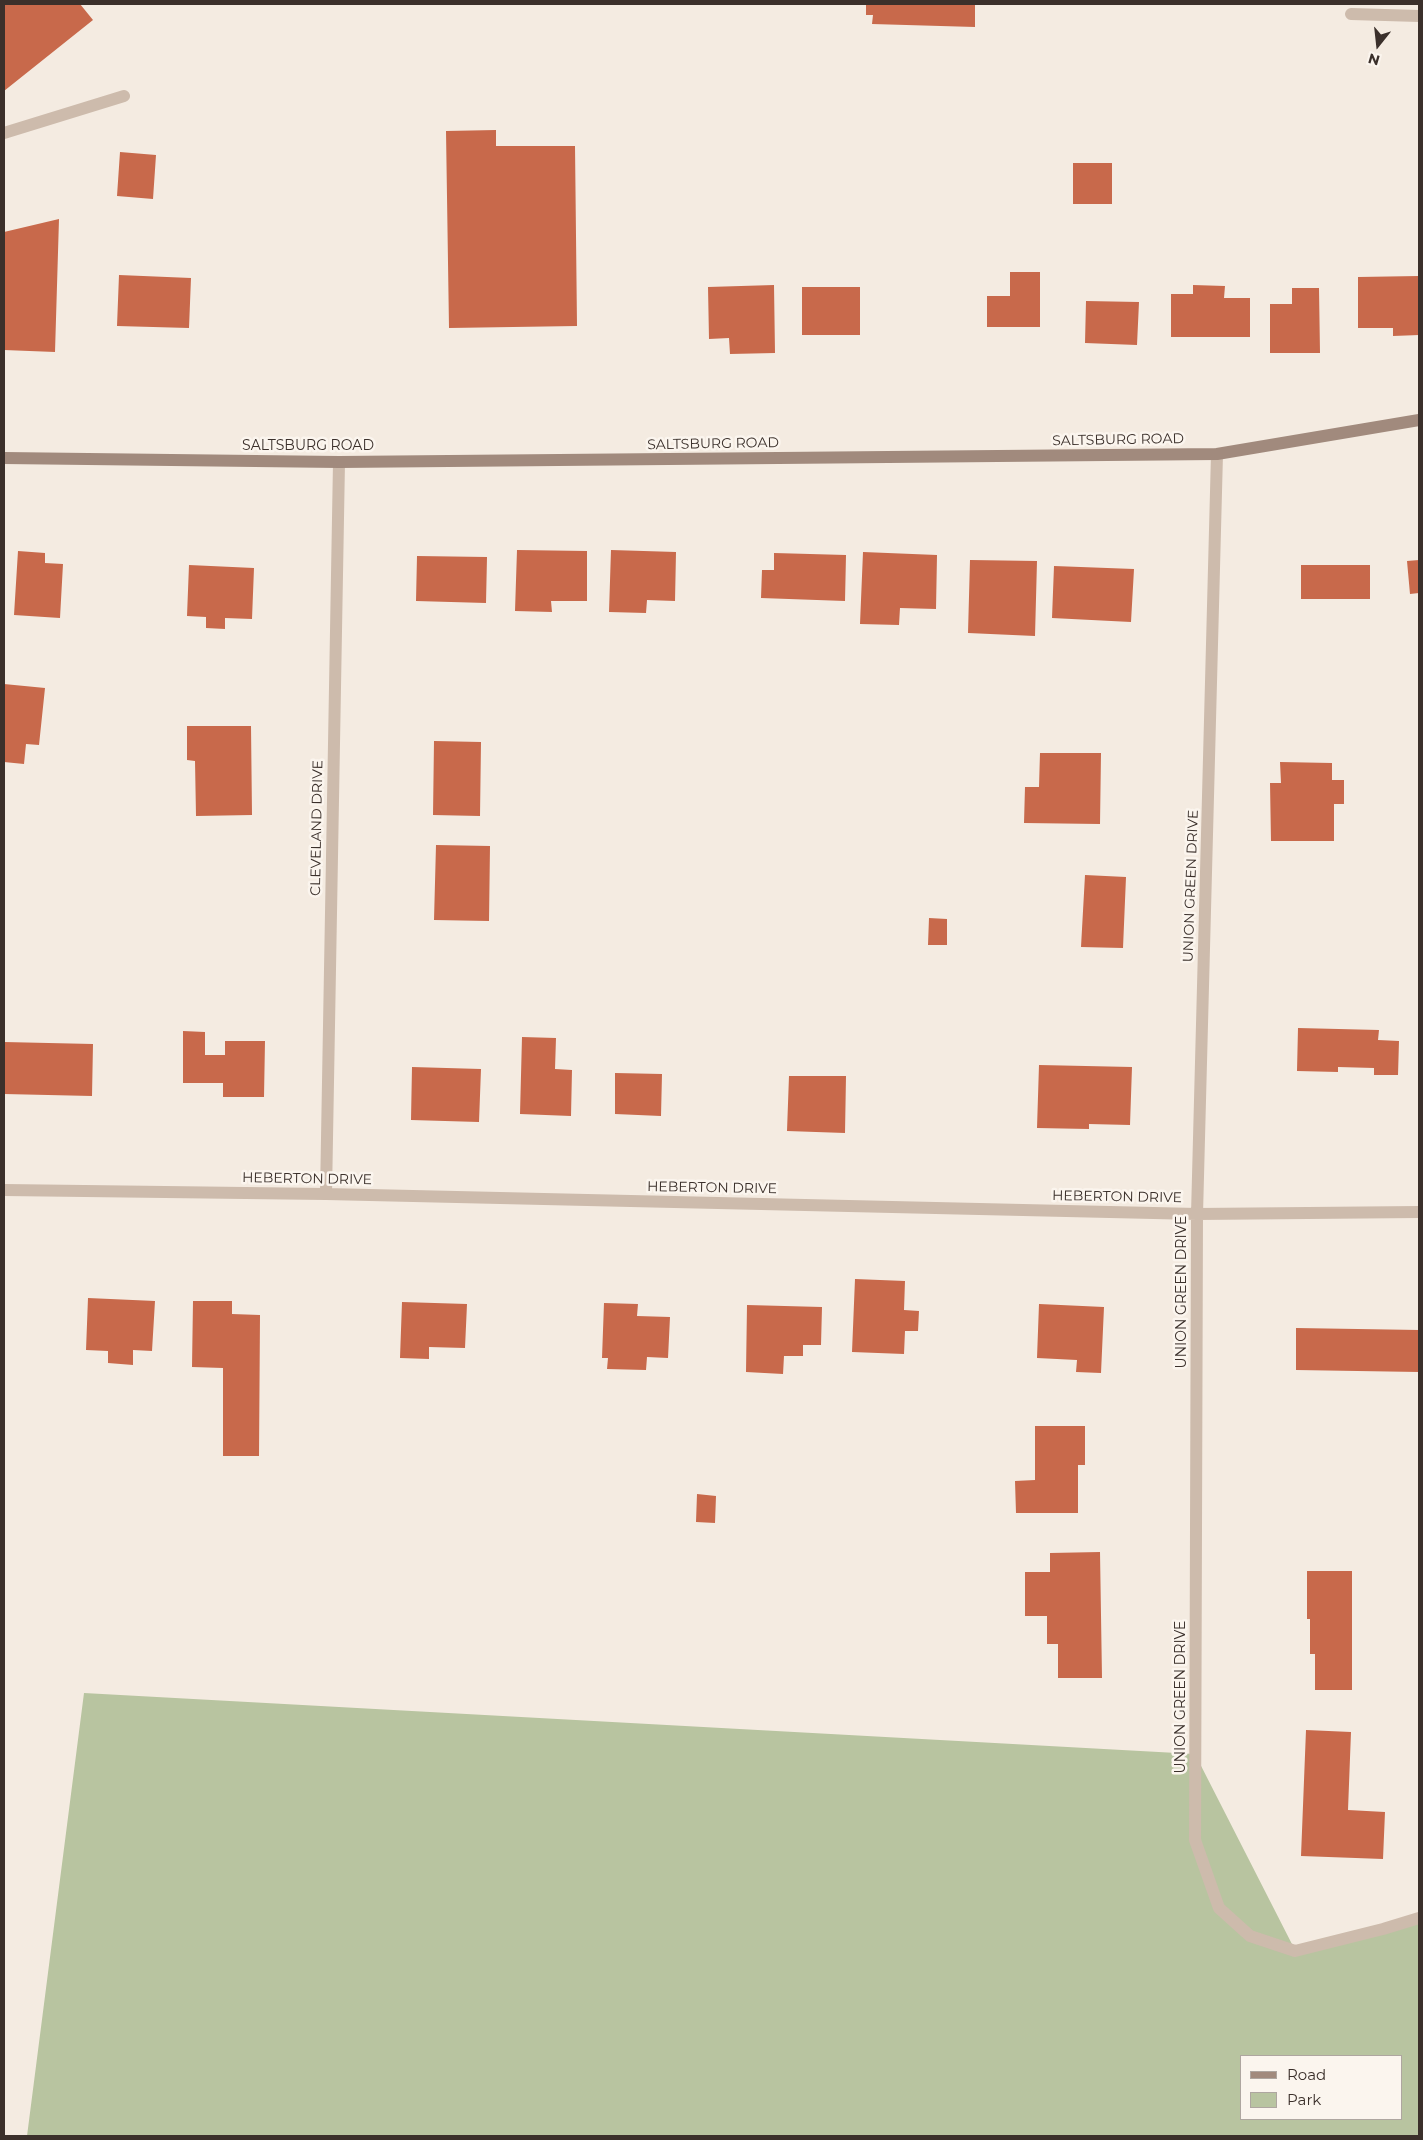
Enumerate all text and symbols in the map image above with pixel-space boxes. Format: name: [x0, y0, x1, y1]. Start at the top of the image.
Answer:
north arrow: [1353, 20, 1403, 70]
text: N: [1366, 49, 1382, 70]
street label: SALTSBURG ROAD: [1052, 430, 1184, 450]
street label: SALTSBURG ROAD: [647, 434, 779, 454]
street label: SALTSBURG ROAD: [242, 438, 374, 454]
street label: CLEVELAND DRIVE: [307, 760, 327, 896]
street label: UNION GREEN DRIVE: [1180, 809, 1202, 963]
street label: HEBERTON DRIVE: [242, 1169, 372, 1189]
street label: HEBERTON DRIVE: [647, 1178, 777, 1198]
street label: HEBERTON DRIVE: [1052, 1187, 1182, 1207]
street label: UNION GREEN DRIVE: [1174, 1216, 1190, 1368]
street label: UNION GREEN DRIVE: [1173, 1621, 1189, 1773]
legend: [1240, 2055, 1403, 2120]
text: Road: [1287, 2065, 1326, 2084]
text: Park: [1287, 2090, 1321, 2109]

